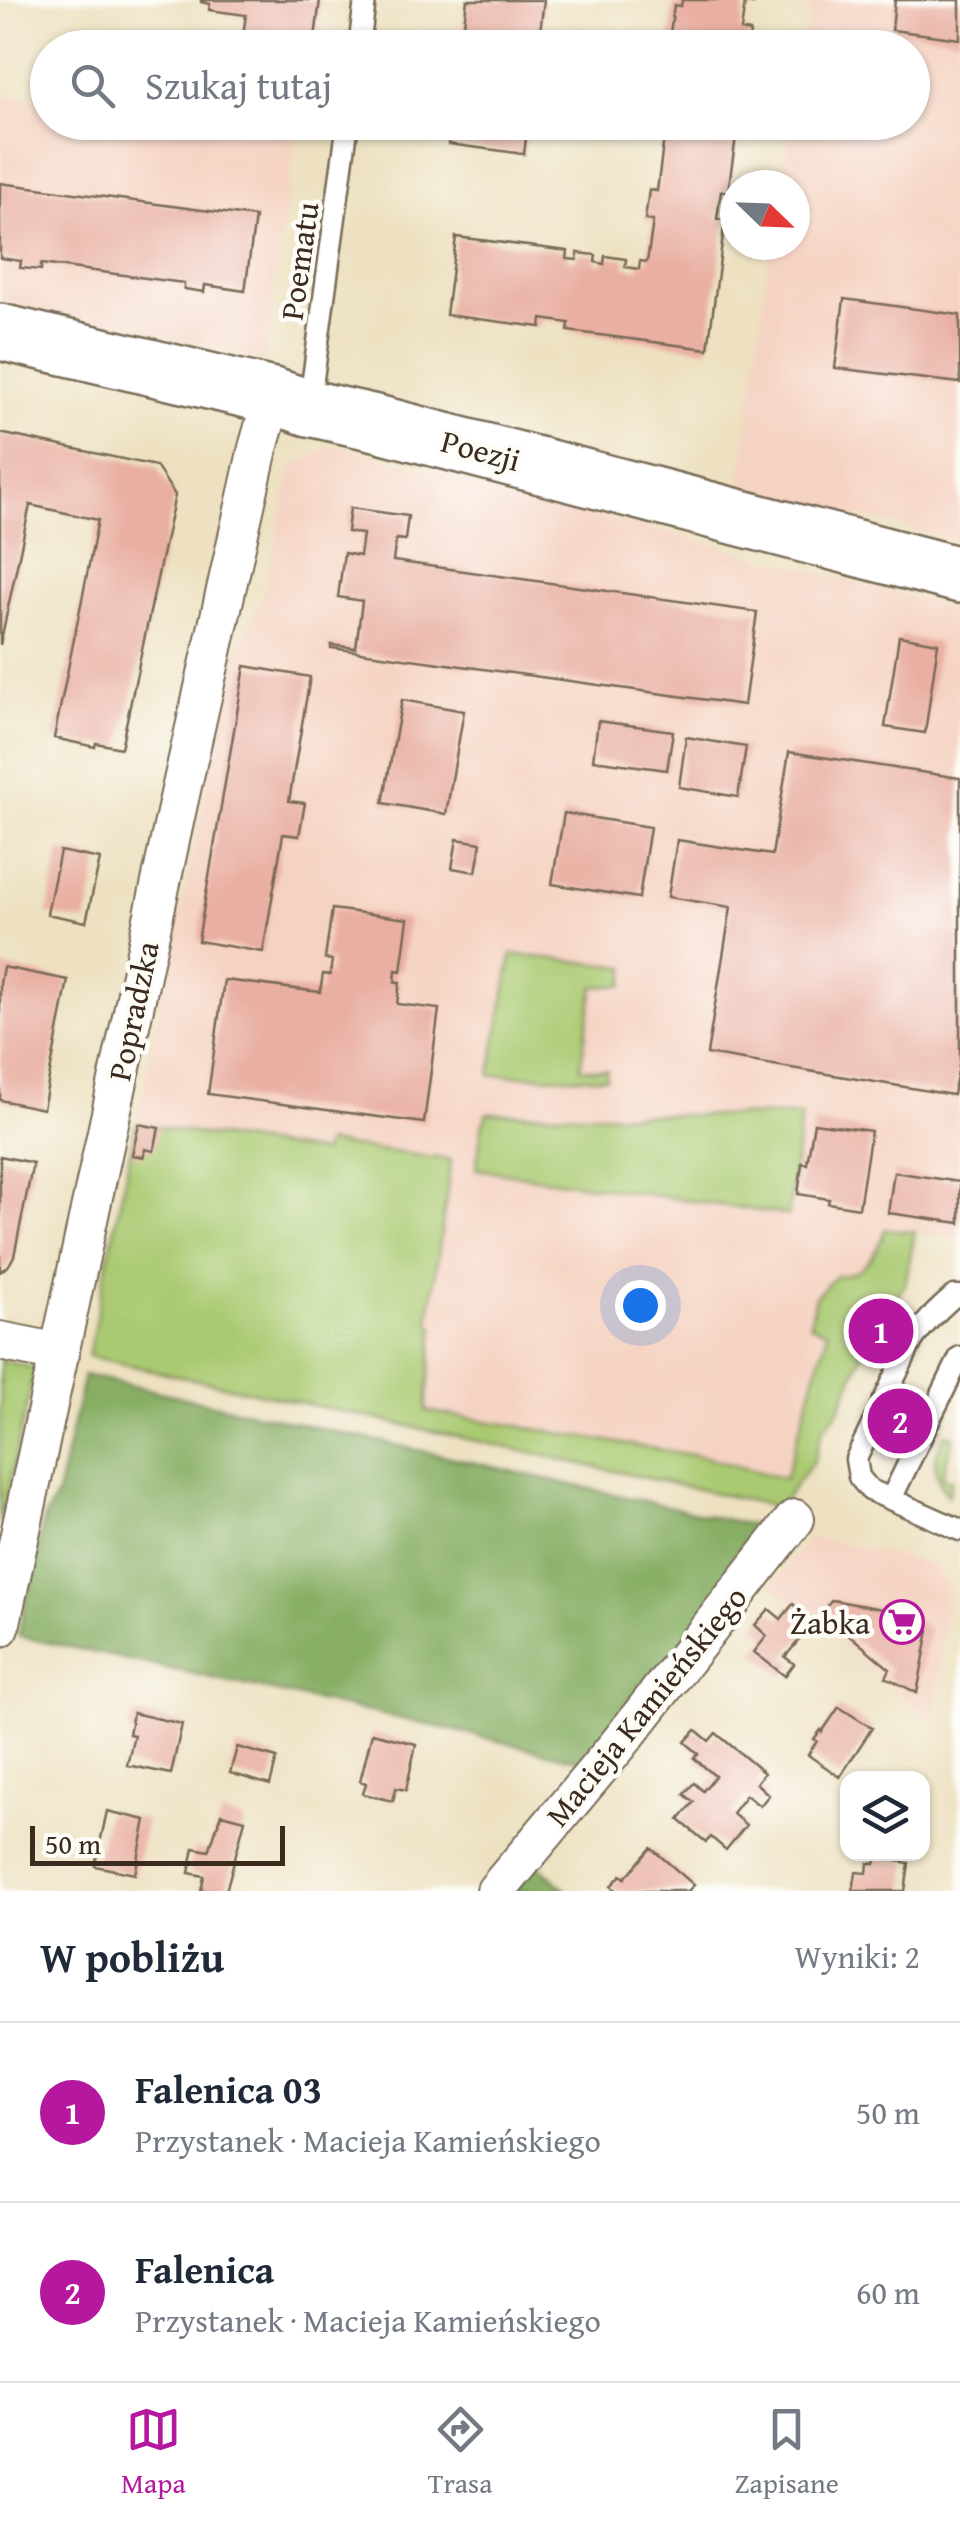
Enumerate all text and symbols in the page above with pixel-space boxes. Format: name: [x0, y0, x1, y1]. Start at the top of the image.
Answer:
search box: [30, 30, 930, 140]
text: Szukaj tutaj: [145, 57, 332, 113]
icon: search: [65, 58, 120, 113]
north arrow: [720, 170, 810, 260]
street label: Poematu: [267, 198, 331, 323]
street label: Poezji: [436, 417, 526, 483]
street label: Popradzka: [95, 937, 171, 1085]
your location: [615, 1280, 666, 1331]
pin: 1: [848, 1294, 914, 1368]
pin: 2: [868, 1384, 932, 1458]
street label: Macieja Kamieńskiego: [534, 1576, 758, 1836]
place label: Żabka: [790, 1599, 870, 1646]
supermarket icon: Żabka: [879, 1599, 925, 1645]
map controls: [840, 1771, 930, 1861]
button: layers: [840, 1771, 930, 1861]
scale bar: [30, 1821, 285, 1866]
text: 50 m: [45, 1823, 101, 1864]
text: W pobliżu: [40, 1926, 224, 1987]
text: Wyniki: 2: [794, 1933, 920, 1980]
text: Falenica 03: [135, 2061, 322, 2117]
text: 1: [64, 2089, 81, 2136]
text: 50 m: [856, 2089, 920, 2136]
text: Przystanek · Macieja Kamieńskiego: [135, 2117, 601, 2164]
text: Falenica: [135, 2241, 274, 2297]
text: 2: [64, 2269, 81, 2316]
text: 60 m: [856, 2269, 920, 2316]
text: Przystanek · Macieja Kamieńskiego: [135, 2297, 601, 2344]
tab: Mapa: [121, 2402, 186, 2503]
tab: Trasa: [428, 2402, 492, 2503]
tab: Zapisane: [735, 2402, 839, 2503]

